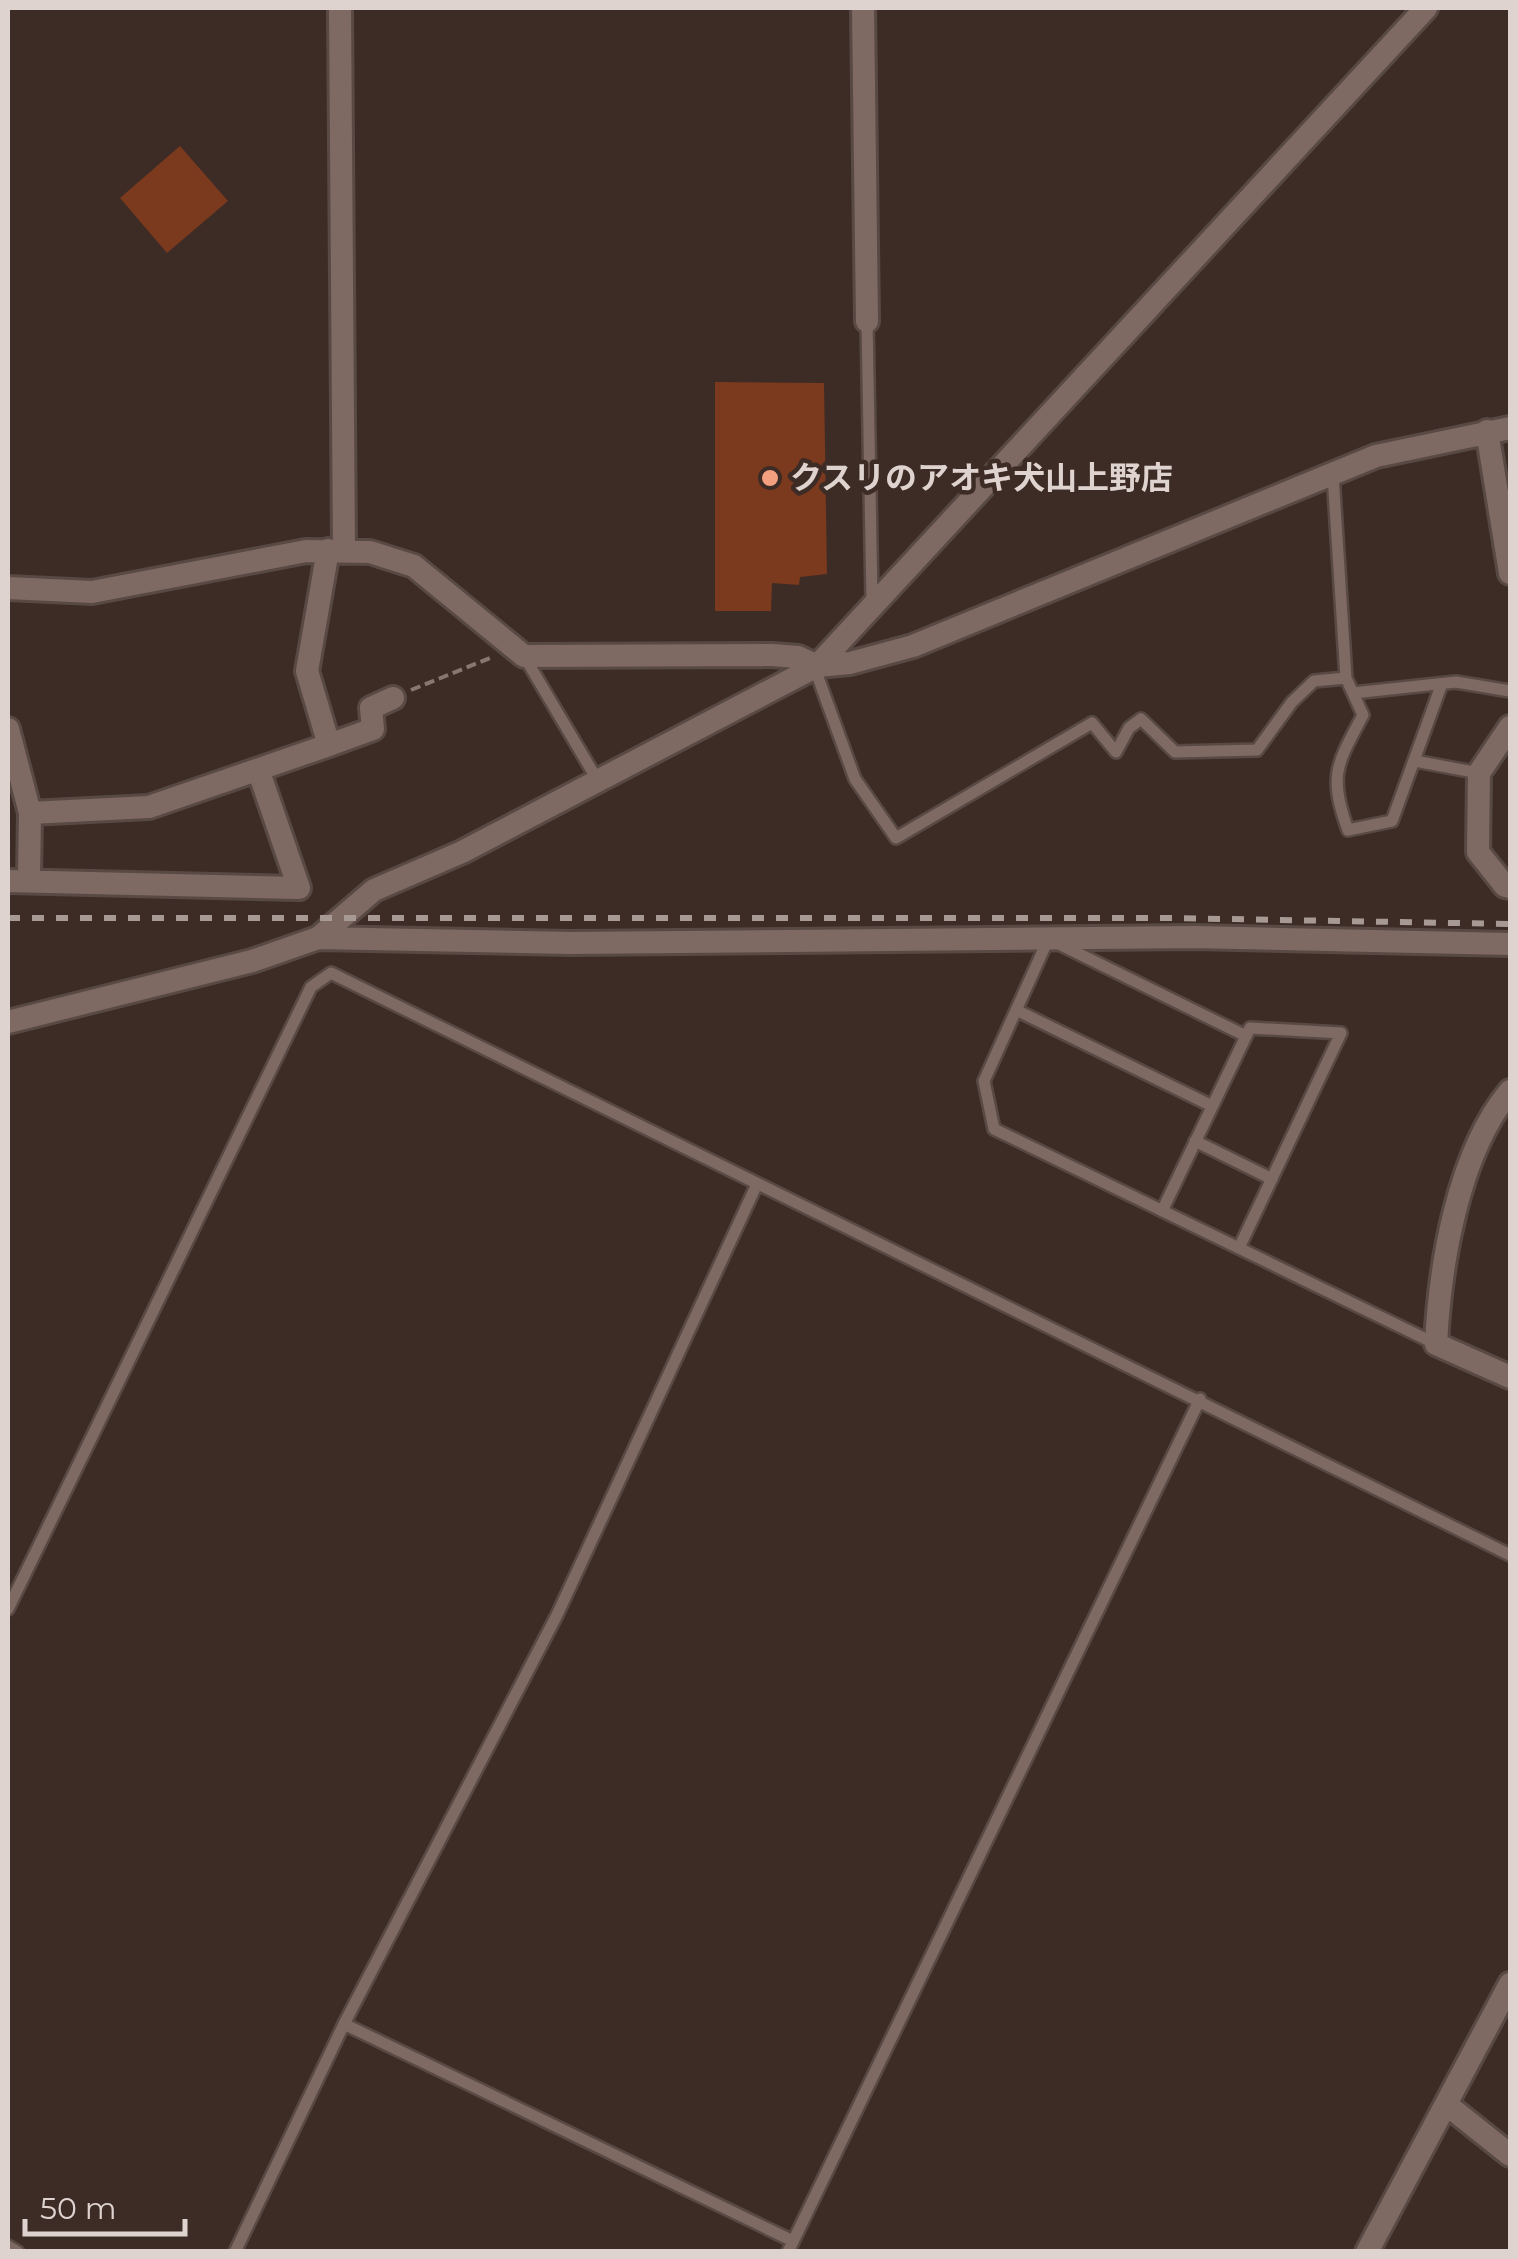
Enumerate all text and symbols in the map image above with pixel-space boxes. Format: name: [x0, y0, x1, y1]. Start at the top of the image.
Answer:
place label: クスリのアオキ犬山上野店: [790, 458, 1173, 497]
marker: クスリのアオキ犬山上野店: [759, 467, 781, 489]
scale bar: [25, 2174, 185, 2236]
text: 50 m: [40, 2190, 117, 2227]

